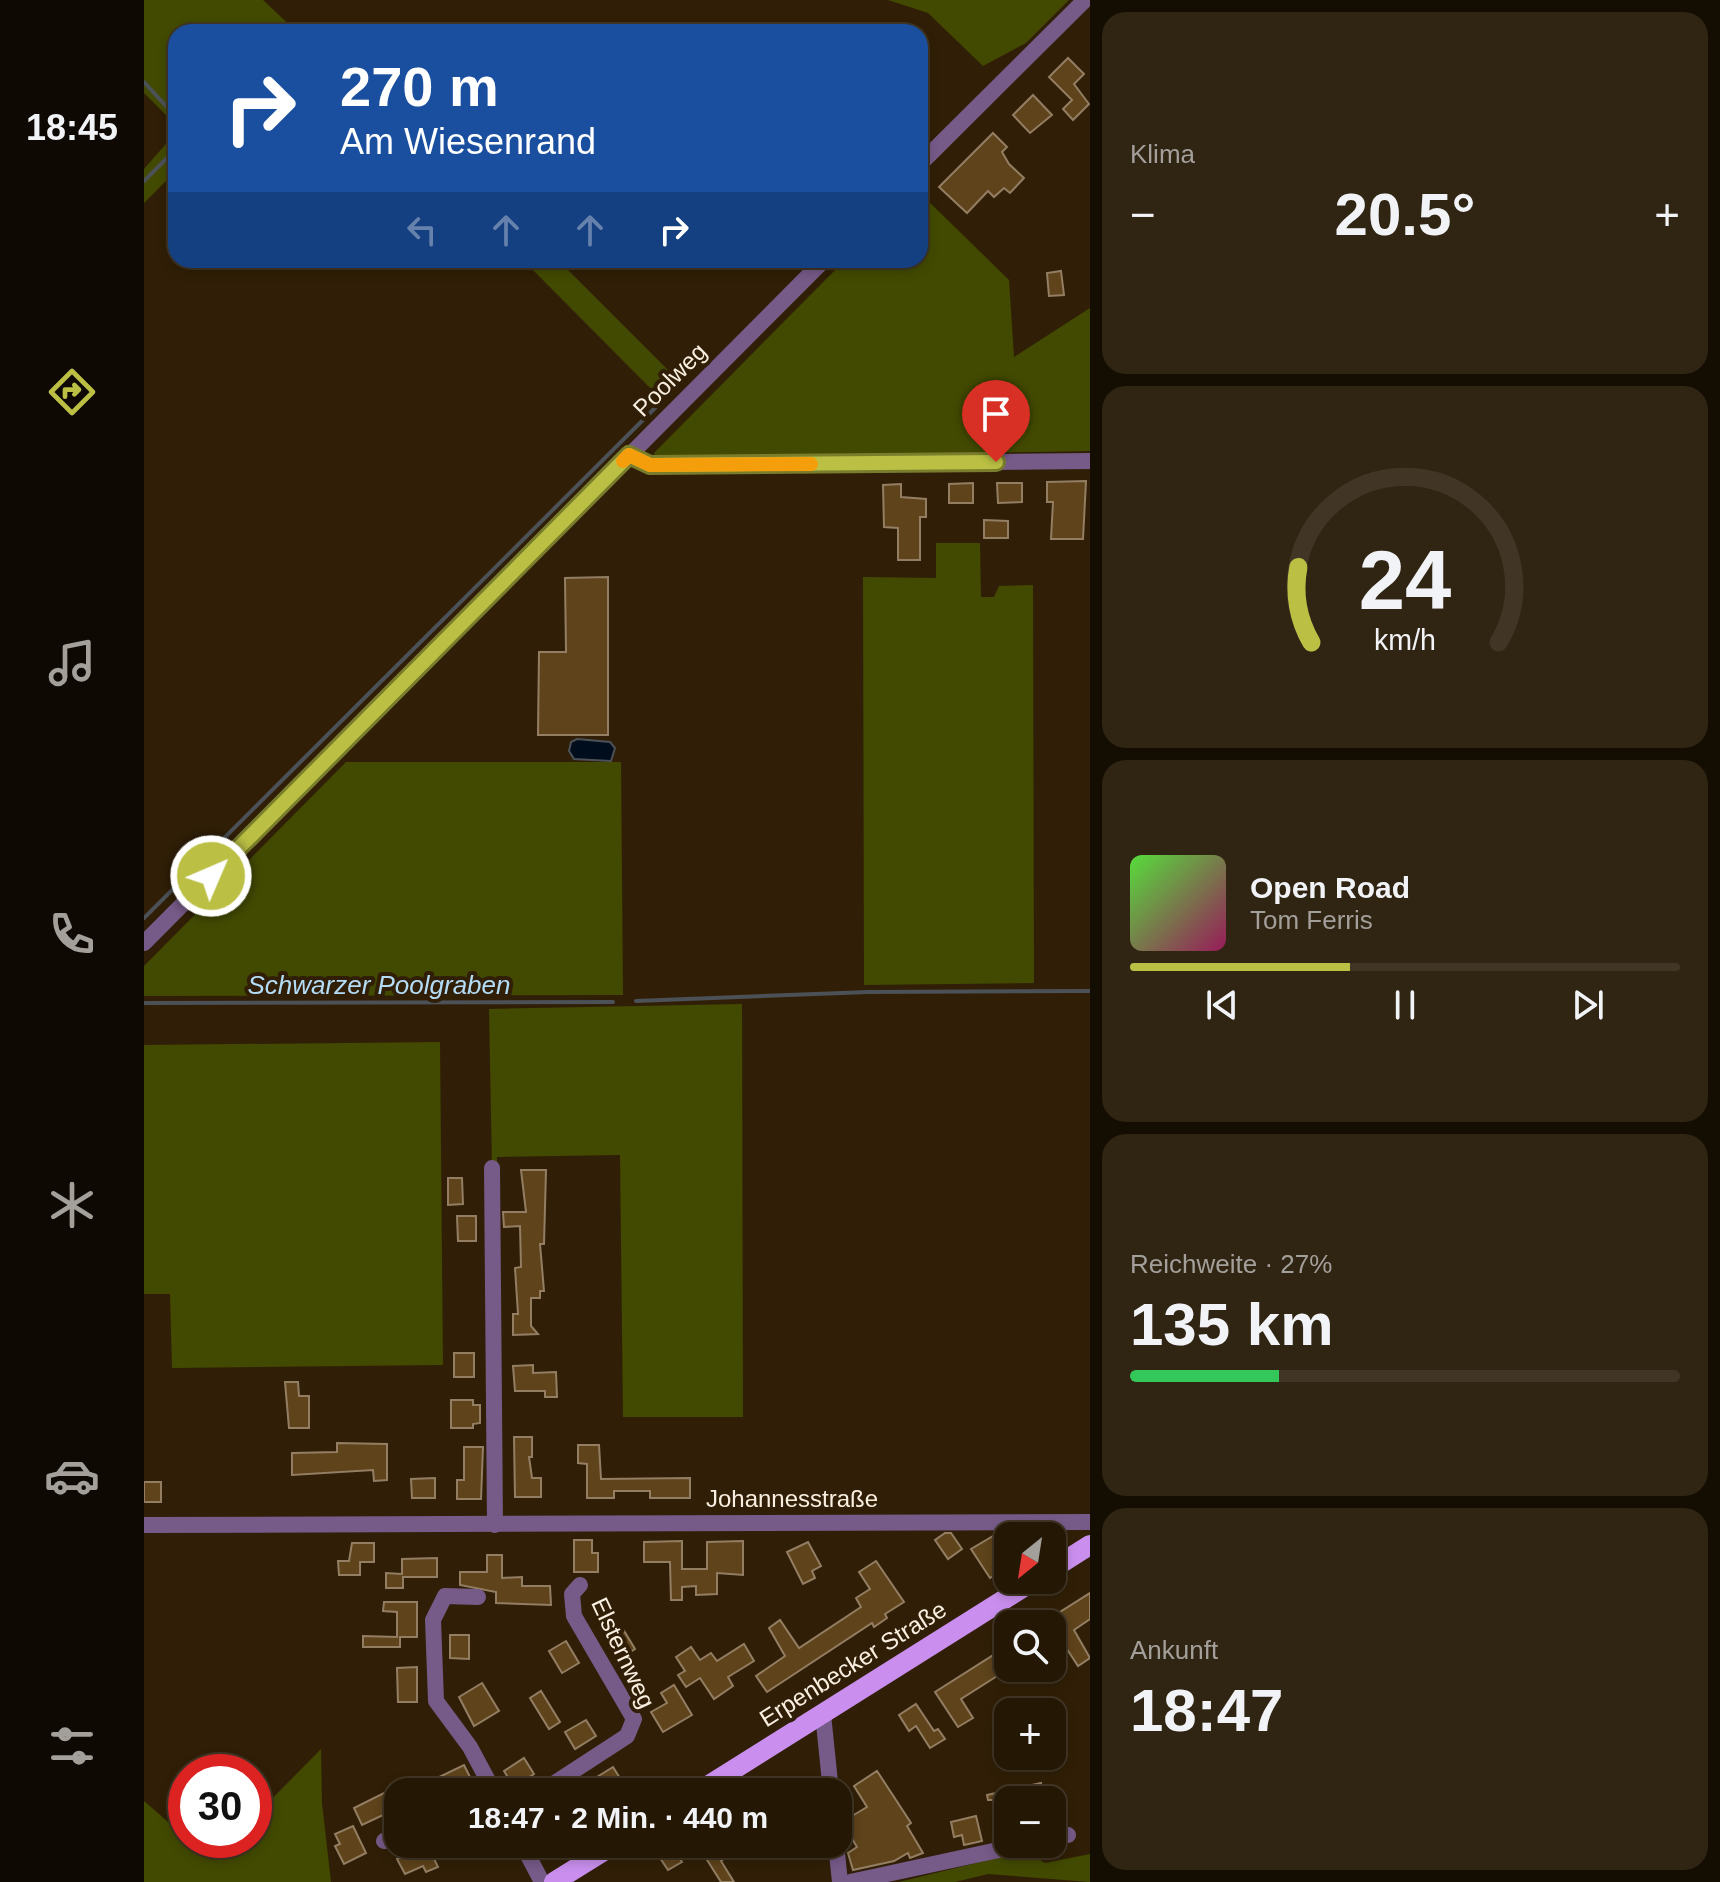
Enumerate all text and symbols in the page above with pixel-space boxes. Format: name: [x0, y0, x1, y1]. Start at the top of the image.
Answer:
text: 270 m: [340, 55, 499, 118]
icon: right: [208, 56, 312, 160]
text: 18:45: [26, 107, 118, 148]
text: Am Wiesenrand: [340, 121, 596, 162]
text: Klima: [1130, 139, 1195, 169]
text: 20.5°: [1335, 181, 1475, 248]
text: −: [1130, 190, 1156, 239]
text: +: [1654, 190, 1680, 239]
icon: left: [400, 208, 444, 252]
icon: ahead: [484, 208, 528, 252]
icon: ahead: [568, 208, 612, 252]
icon: right: [652, 208, 696, 252]
street label: Poolweg: [628, 338, 712, 422]
icon: directions: [44, 364, 100, 420]
pin: [962, 380, 1030, 462]
icon: arrive: [974, 392, 1018, 436]
text: 24: [1359, 534, 1451, 627]
text: km/h: [1374, 624, 1436, 656]
icon: music: [44, 635, 100, 691]
position arrow: [169, 834, 253, 918]
text: Open Road: [1250, 871, 1410, 904]
text: Tom Ferris: [1250, 905, 1373, 935]
icon: phone: [44, 906, 100, 962]
water label: Schwarzer Poolgraben: [247, 970, 511, 1000]
icon: previous: [1200, 983, 1244, 1027]
icon: pause: [1383, 983, 1427, 1027]
icon: next: [1566, 983, 1610, 1027]
icon: climate: [44, 1177, 100, 1233]
text: Reichweite · 27%: [1130, 1249, 1332, 1279]
text: 135 km: [1130, 1291, 1334, 1358]
icon: car: [44, 1448, 100, 1504]
street label: Johannesstraße: [706, 1485, 878, 1512]
north arrow: [994, 1522, 1066, 1594]
map controls: [994, 1522, 1066, 1858]
street label: Elsternweg: [586, 1593, 661, 1712]
street label: Erpenbecker Straße: [755, 1595, 951, 1732]
button: search: [994, 1610, 1066, 1682]
text: Ankunft: [1130, 1635, 1218, 1665]
text: 18:47: [1130, 1677, 1283, 1744]
button: +: [994, 1698, 1066, 1770]
icon: filters: [44, 1718, 100, 1774]
speed limit sign: 30: [168, 1754, 272, 1858]
button: −: [994, 1786, 1066, 1858]
text: 18:47 · 2 Min. · 440 m: [468, 1801, 768, 1834]

